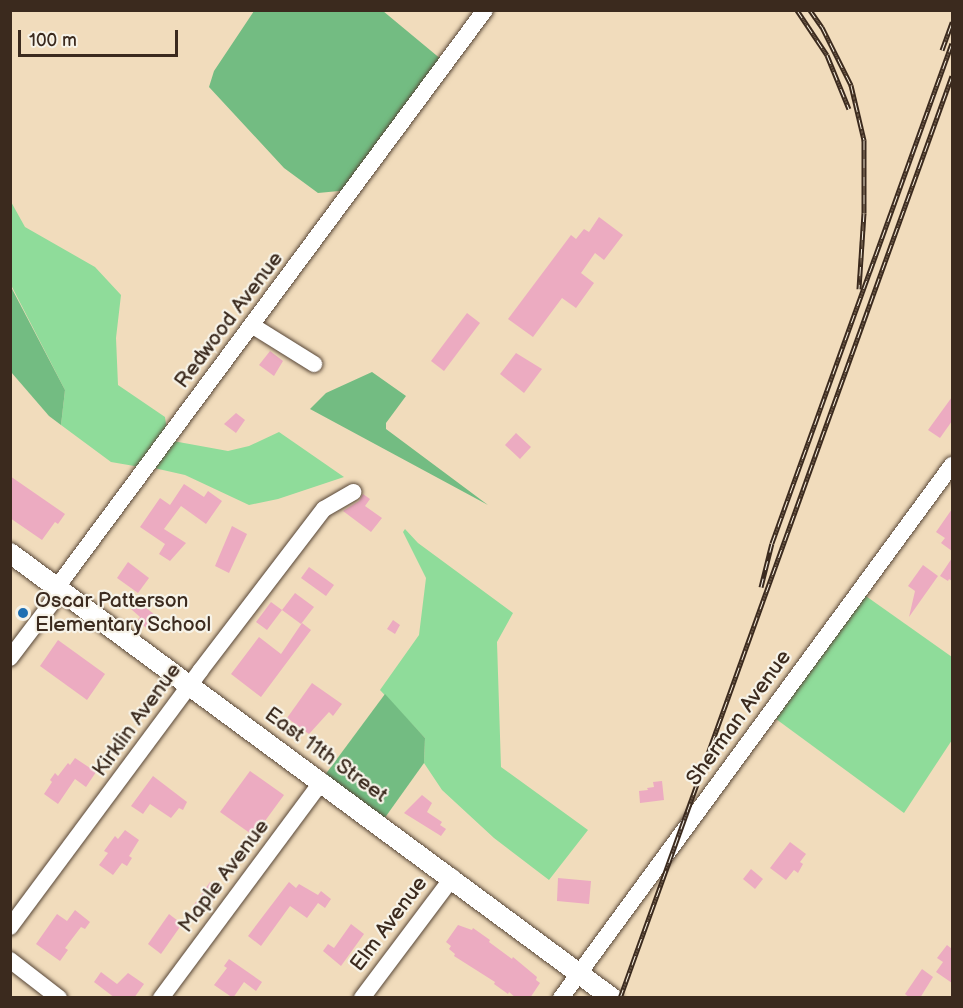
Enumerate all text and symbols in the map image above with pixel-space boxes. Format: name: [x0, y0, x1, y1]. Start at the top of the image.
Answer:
scale bar: [21, 18, 182, 56]
text: 100 m: [29, 30, 77, 51]
street label: Redwood Avenue: [169, 247, 289, 393]
place label: Oscar Patterson Elementary School: [35, 588, 213, 638]
marker: Oscar Patterson Elementary School: [16, 606, 30, 620]
street label: Sherman Avenue: [681, 645, 797, 791]
street label: Kirklin Avenue: [87, 658, 187, 782]
street label: East 11th Street: [260, 702, 392, 808]
street label: Maple Avenue: [173, 814, 275, 938]
street label: Elm Avenue: [345, 872, 433, 976]

